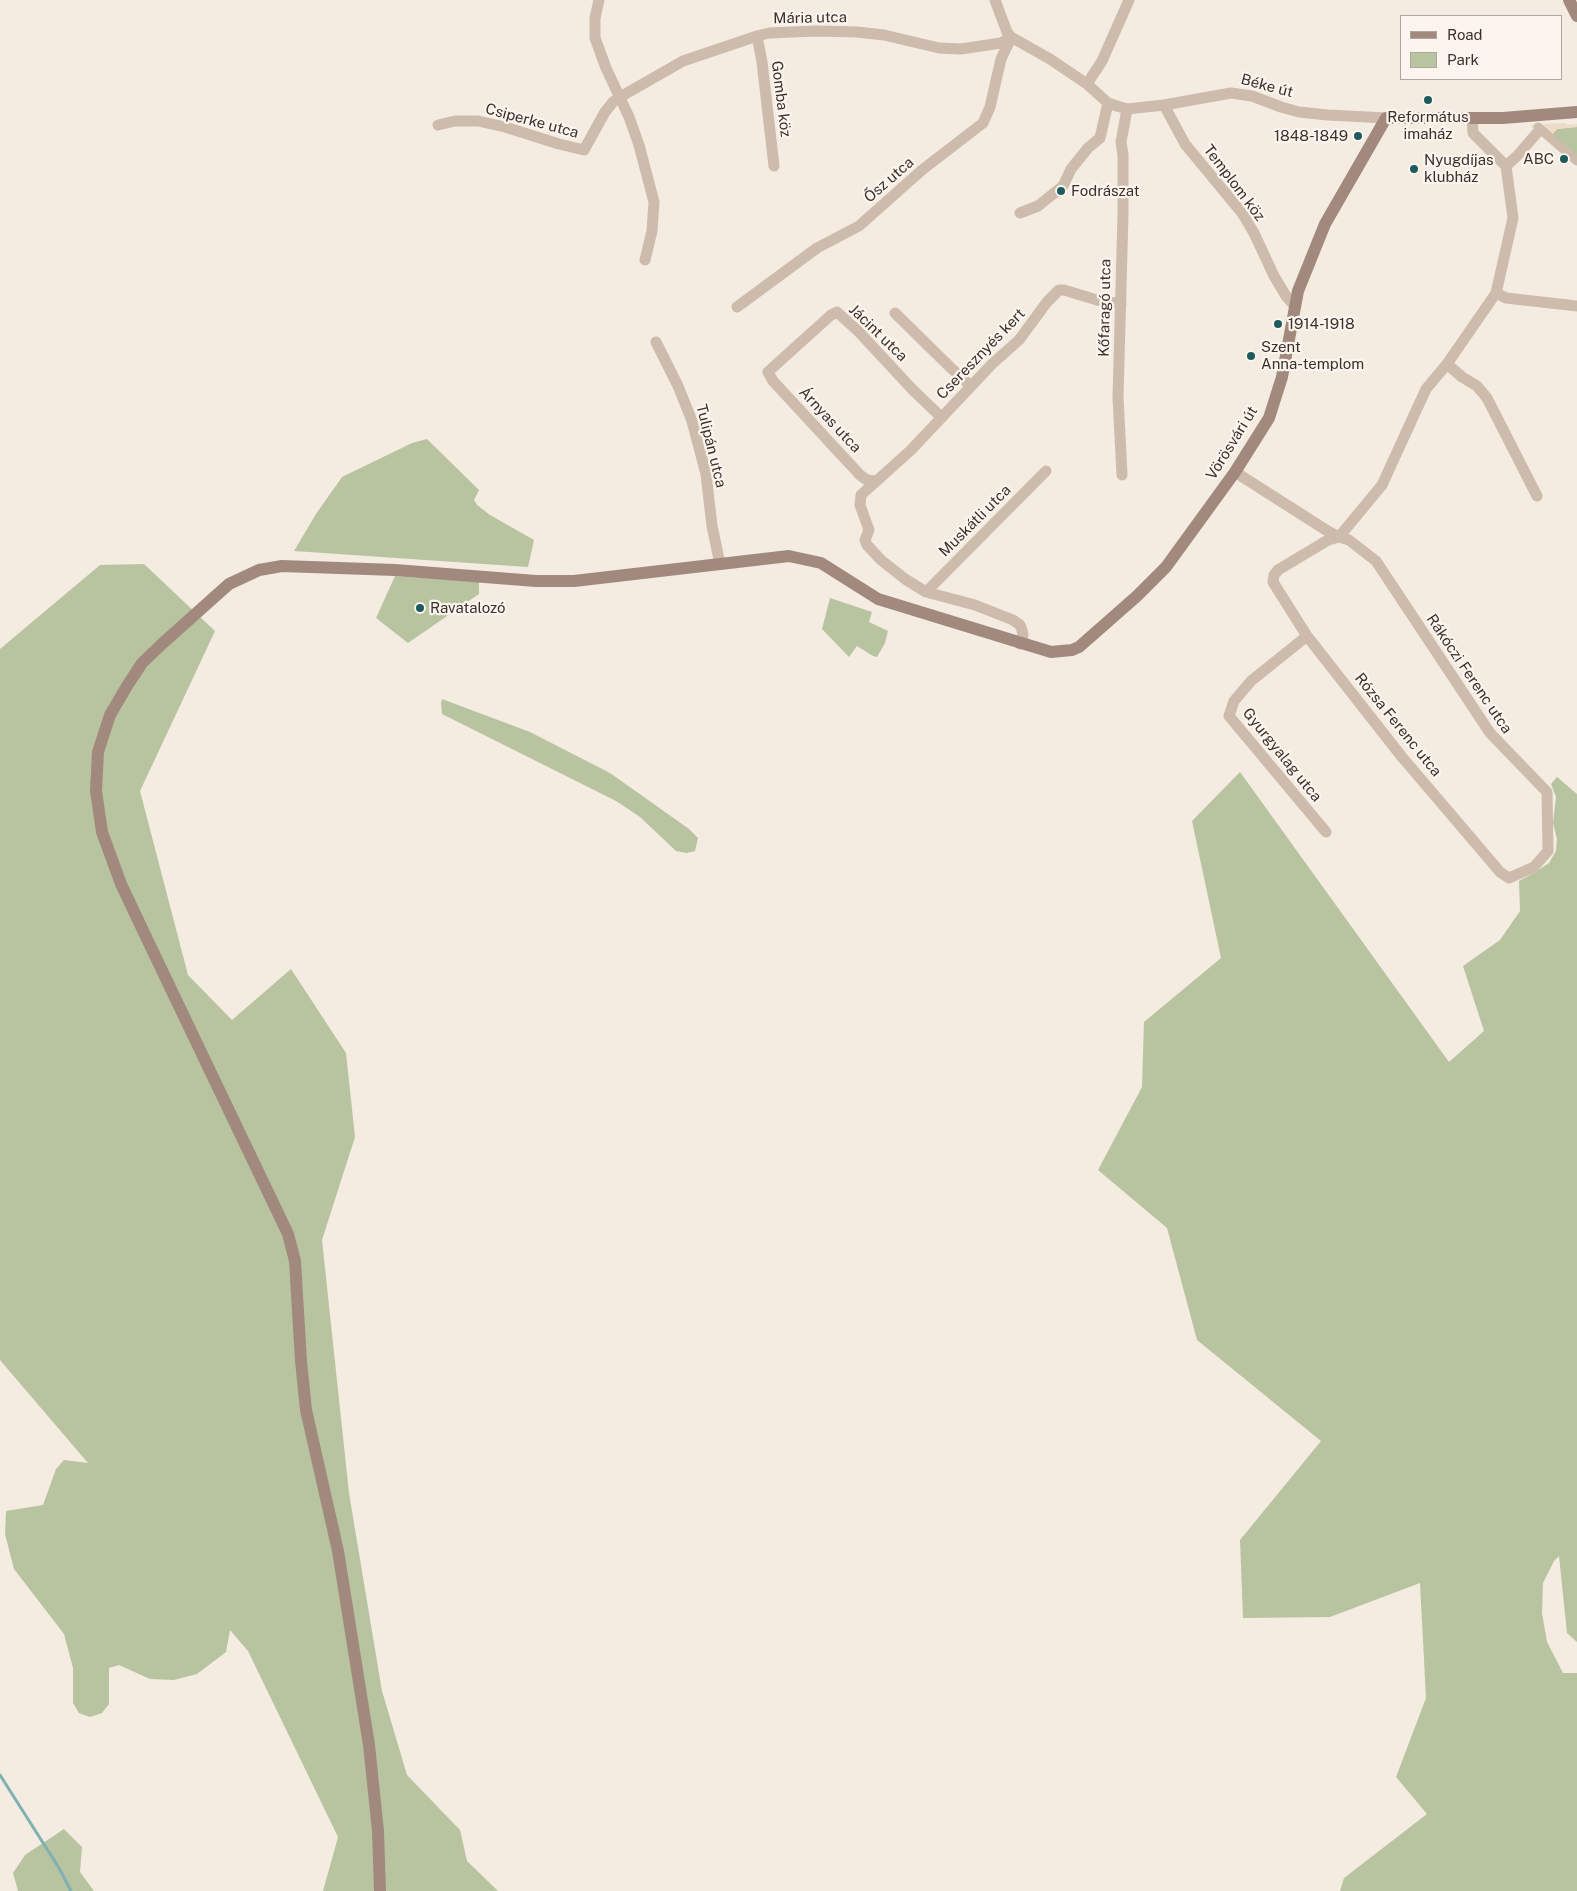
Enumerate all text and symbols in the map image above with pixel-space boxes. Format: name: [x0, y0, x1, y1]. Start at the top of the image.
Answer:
street label: Mária utca: [773, 8, 847, 28]
legend: [1400, 15, 1562, 80]
text: Road: [1447, 26, 1483, 43]
text: Park: [1447, 51, 1479, 68]
street label: Gomba köz: [767, 60, 795, 138]
street label: Béke út: [1239, 70, 1295, 102]
marker: Református imaház: [1422, 94, 1434, 106]
street label: Csiperke utca: [483, 100, 581, 142]
place label: Református imaház: [1387, 108, 1469, 143]
place label: 1848-1849: [1274, 127, 1348, 145]
marker: 1848-1849: [1352, 130, 1364, 142]
street label: Templom köz: [1199, 141, 1269, 225]
place label: ABC: [1523, 150, 1554, 168]
place label: Nyugdíjas klubház: [1424, 151, 1494, 186]
marker: ABC: [1558, 153, 1570, 165]
street label: Ősz utca: [860, 154, 918, 206]
marker: Nyugdíjas klubház: [1408, 163, 1420, 175]
place label: Fodrászat: [1071, 182, 1140, 200]
marker: Fodrászat: [1055, 185, 1067, 197]
street label: Kőfaragó utca: [1095, 259, 1115, 357]
street label: Jácint utca: [845, 301, 911, 365]
street label: Cseresznyés kert: [933, 305, 1029, 403]
place label: 1914-1918: [1288, 315, 1355, 333]
marker: 1914-1918: [1272, 318, 1284, 330]
place label: Szent Anna-templom: [1261, 338, 1364, 373]
marker: Szent Anna-templom: [1245, 350, 1257, 362]
street label: Árnyas utca: [795, 384, 865, 456]
street label: Tulipán utca: [692, 402, 730, 490]
street label: Vörösvári út: [1202, 403, 1262, 483]
street label: Muskátli utca: [935, 481, 1015, 561]
place label: Ravatalozó: [430, 599, 506, 617]
marker: Ravatalozó: [414, 602, 426, 614]
street label: Rákóczi Ferenc utca: [1422, 611, 1516, 737]
street label: Rózsa Ferenc utca: [1351, 670, 1445, 780]
street label: Gyurgyalag utca: [1239, 705, 1325, 805]

